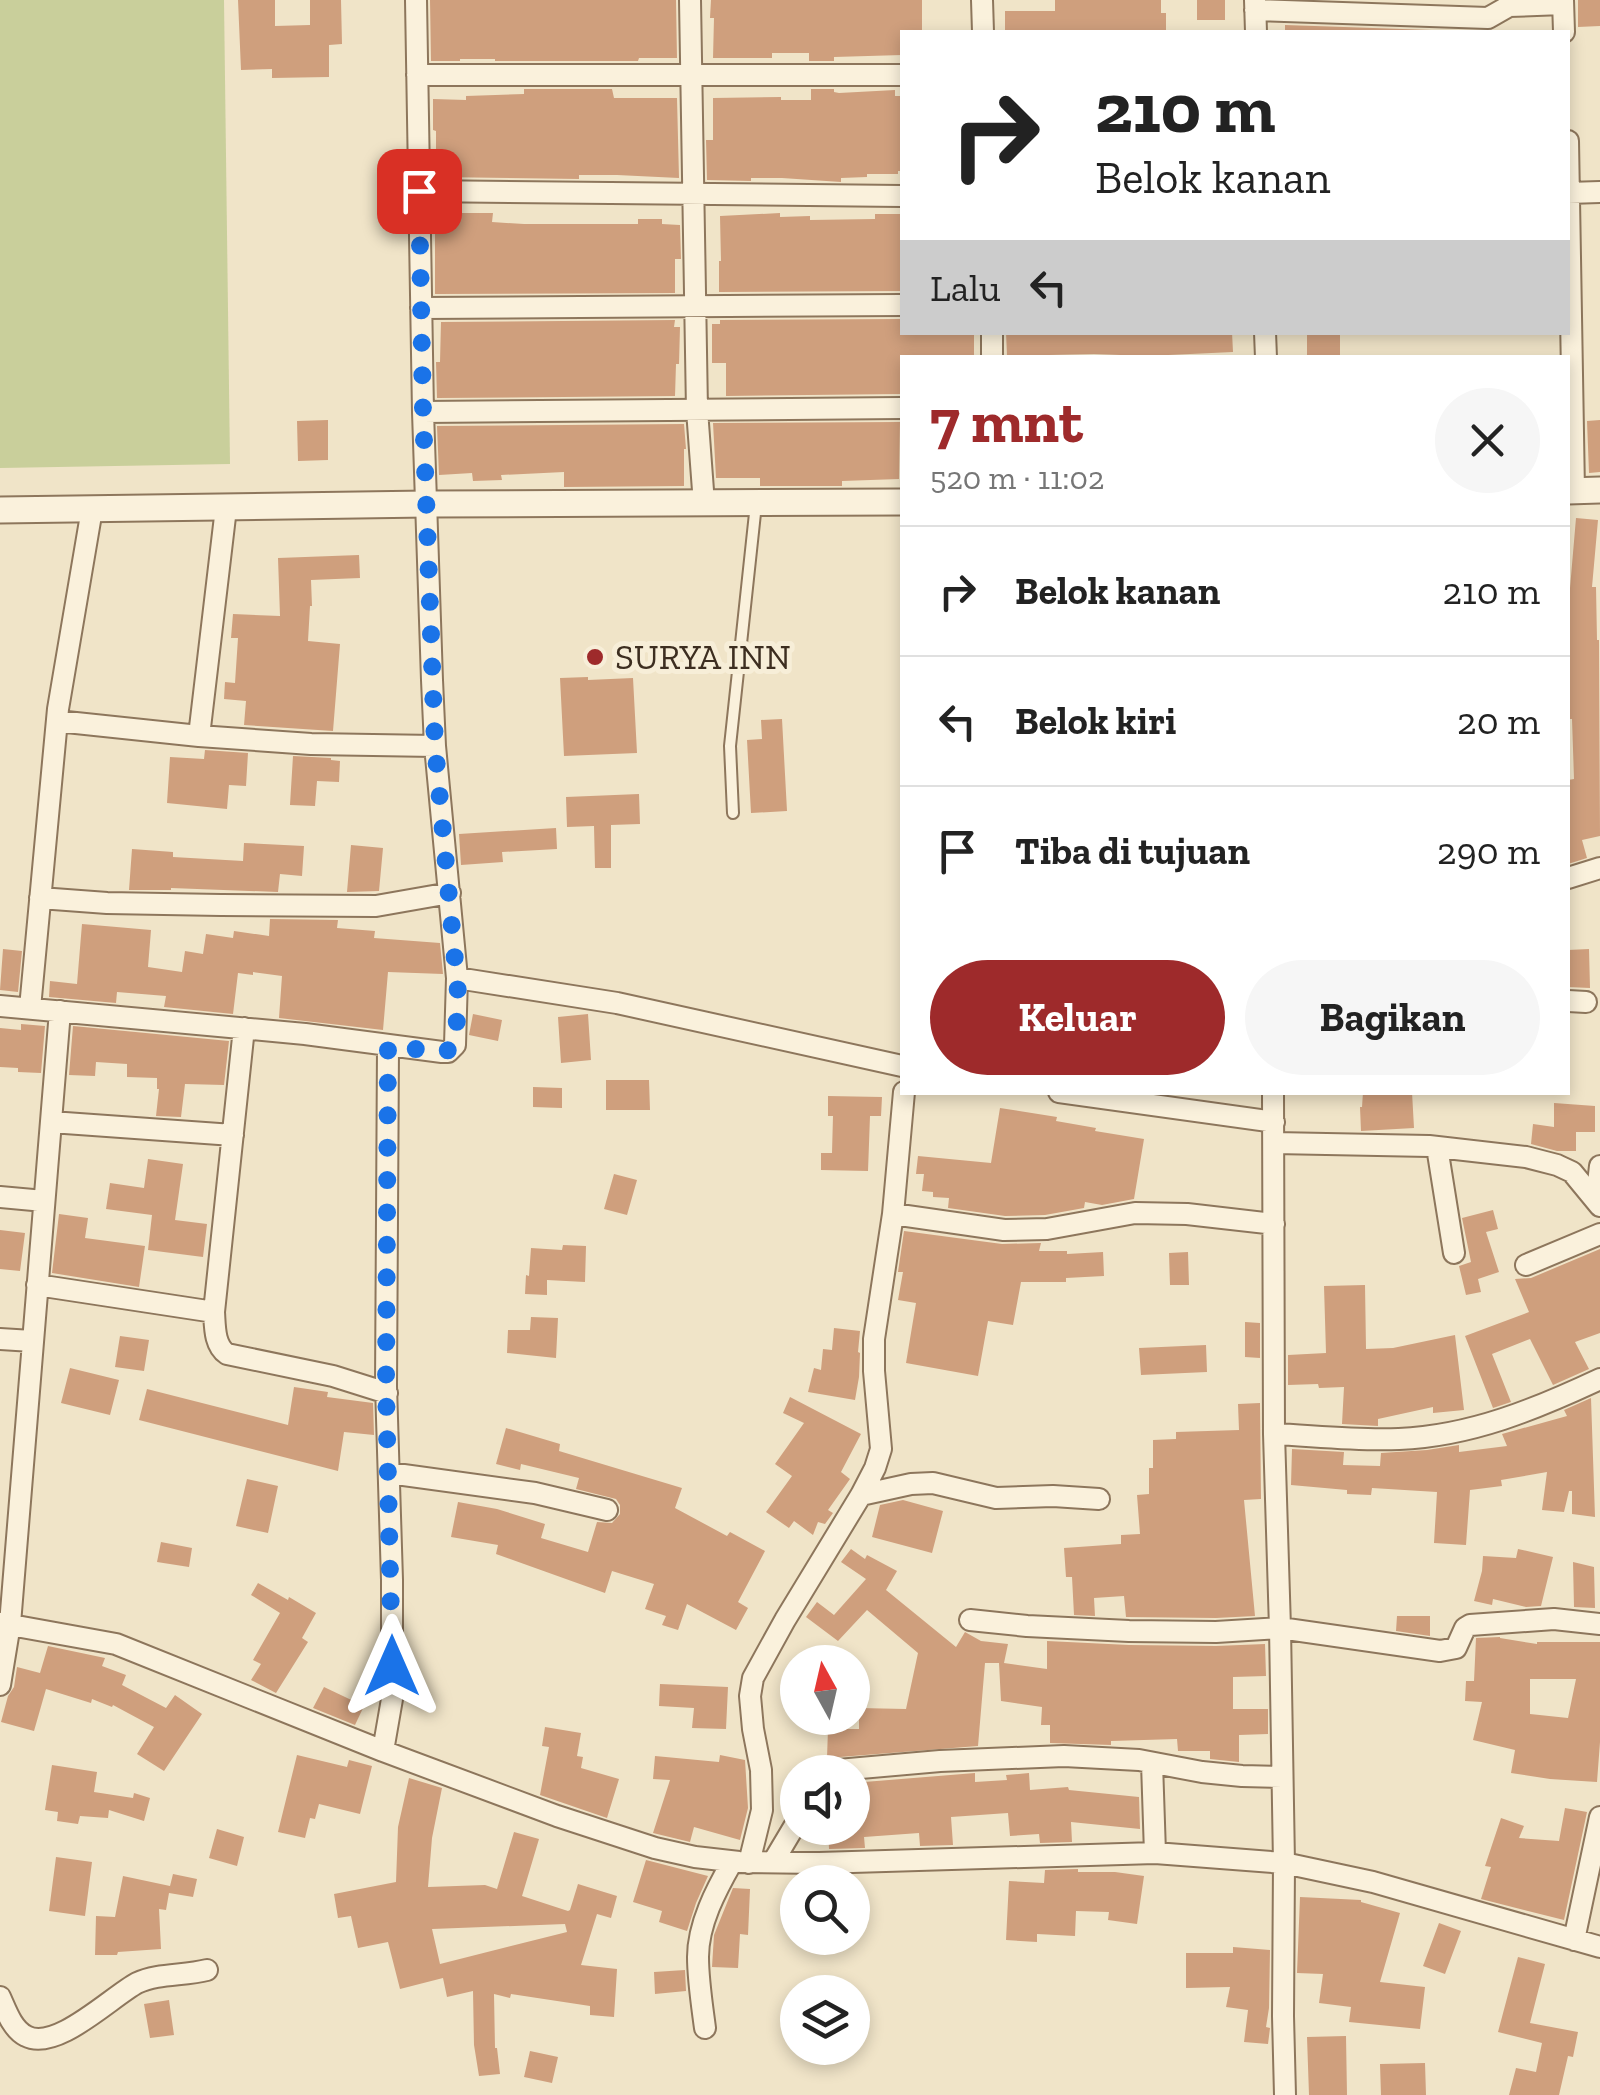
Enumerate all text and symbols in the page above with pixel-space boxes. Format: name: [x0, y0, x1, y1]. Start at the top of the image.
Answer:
text: 210 m: [1095, 66, 1276, 150]
icon: right: [930, 70, 1060, 200]
pin: [377, 149, 462, 234]
text: Belok kanan: [1095, 151, 1330, 205]
icon: arrive: [392, 164, 447, 219]
icon: left: [1021, 260, 1076, 315]
text: Lalu: [930, 265, 1001, 311]
text: 7 mnt: [930, 385, 1083, 457]
button: close: [1435, 388, 1540, 493]
text: 520 m · 11:02: [930, 459, 1104, 497]
icon: right: [930, 564, 985, 619]
text: Belok kanan: [1015, 568, 1220, 614]
text: 210 m: [1442, 568, 1540, 614]
place label: SURYA INN: [615, 636, 791, 678]
marker: SURYA INN: [584, 646, 606, 668]
icon: left: [930, 694, 985, 749]
text: Belok kiri: [1015, 698, 1176, 744]
text: 20 m: [1457, 698, 1540, 744]
icon: arrive: [930, 824, 985, 879]
text: Tiba di tujuan: [1015, 828, 1250, 874]
text: 290 m: [1437, 828, 1540, 874]
button: Keluar: [930, 960, 1225, 1075]
button: Bagikan: [1245, 960, 1540, 1075]
position arrow: [340, 1614, 444, 1718]
north arrow: [780, 1645, 870, 1735]
map controls: [780, 1645, 870, 2065]
button: sound: [780, 1755, 870, 1845]
button: search: [780, 1865, 870, 1955]
button: layers: [780, 1975, 870, 2065]

